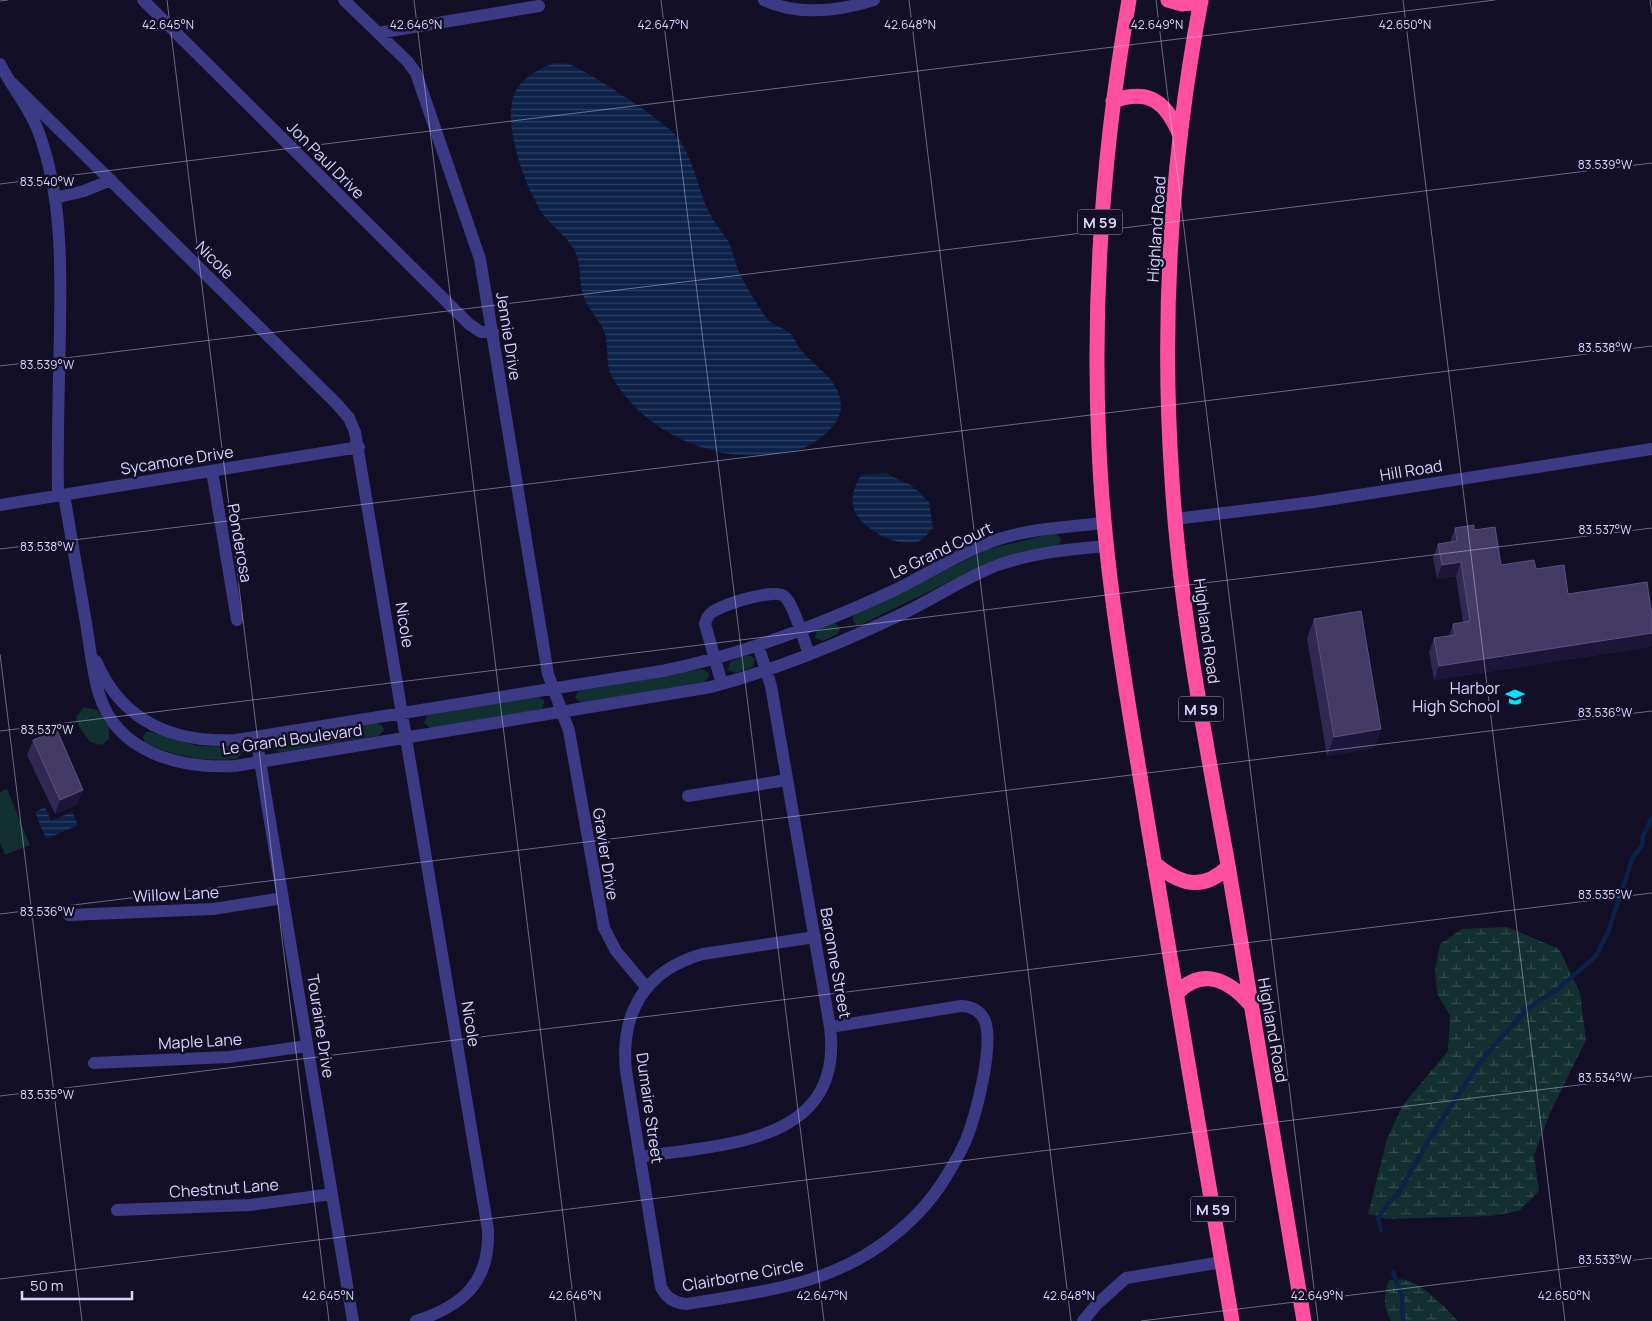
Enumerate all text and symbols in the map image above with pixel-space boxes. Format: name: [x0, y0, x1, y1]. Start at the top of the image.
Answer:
text: 42.645°N: [142, 16, 194, 33]
text: 42.646°N: [390, 16, 442, 33]
text: 42.647°N: [637, 16, 689, 33]
text: 42.648°N: [884, 16, 936, 33]
text: 42.649°N: [1131, 16, 1183, 33]
text: 42.650°N: [1379, 16, 1431, 33]
street label: Jon Paul Drive: [282, 116, 370, 204]
text: 83.539°W: [1578, 156, 1633, 173]
text: 83.540°W: [20, 173, 75, 190]
street label: Highland Road: [1141, 175, 1171, 283]
road number: M 59: [1078, 210, 1122, 234]
street label: Nicole: [191, 236, 239, 284]
street label: Jennie Drive: [491, 290, 527, 382]
text: 83.538°W: [1578, 339, 1633, 356]
text: 83.539°W: [20, 356, 75, 373]
street label: Sycamore Drive: [119, 440, 235, 480]
street label: Hill Road: [1378, 454, 1444, 486]
street label: Ponderosa: [222, 502, 258, 584]
street label: Le Grand Court: [886, 517, 996, 583]
text: 83.537°W: [1579, 521, 1632, 538]
text: 83.538°W: [20, 538, 75, 555]
street label: Highland Road: [1189, 577, 1225, 685]
street label: Nicole: [391, 601, 419, 649]
place label: Harbor High School: [1412, 677, 1500, 717]
school or university icon: Harbor High School: [1504, 686, 1526, 708]
road number: M 59: [1178, 696, 1224, 722]
text: 83.536°W: [1578, 704, 1633, 721]
street label: Le Grand Boulevard: [220, 718, 364, 760]
text: 83.537°W: [21, 721, 74, 738]
street label: Gravier Drive: [588, 806, 624, 902]
street label: Willow Lane: [132, 881, 220, 907]
text: 83.535°W: [1578, 886, 1633, 903]
text: 83.536°W: [20, 903, 75, 920]
street label: Baronne Street: [815, 906, 857, 1020]
street label: Touraine Drive: [302, 973, 340, 1079]
street label: Highland Road: [1253, 976, 1293, 1084]
street label: Nicole: [457, 1000, 485, 1048]
street label: Maple Lane: [157, 1028, 243, 1054]
street label: Dumaire Street: [631, 1051, 669, 1165]
text: 83.534°W: [1578, 1069, 1633, 1086]
text: 83.535°W: [20, 1086, 75, 1103]
street label: Chestnut Lane: [169, 1173, 279, 1203]
road number: M 59: [1190, 1196, 1236, 1222]
text: 83.533°W: [1578, 1251, 1633, 1268]
street label: Clairborne Circle: [681, 1254, 805, 1296]
scale bar: [22, 1268, 132, 1300]
text: 50 m: [30, 1275, 64, 1296]
text: 42.645°N: [302, 1287, 354, 1304]
text: 42.646°N: [549, 1287, 601, 1304]
text: 42.647°N: [796, 1287, 848, 1304]
text: 42.648°N: [1043, 1287, 1095, 1304]
text: 42.649°N: [1291, 1287, 1343, 1304]
text: 42.650°N: [1538, 1287, 1590, 1304]

